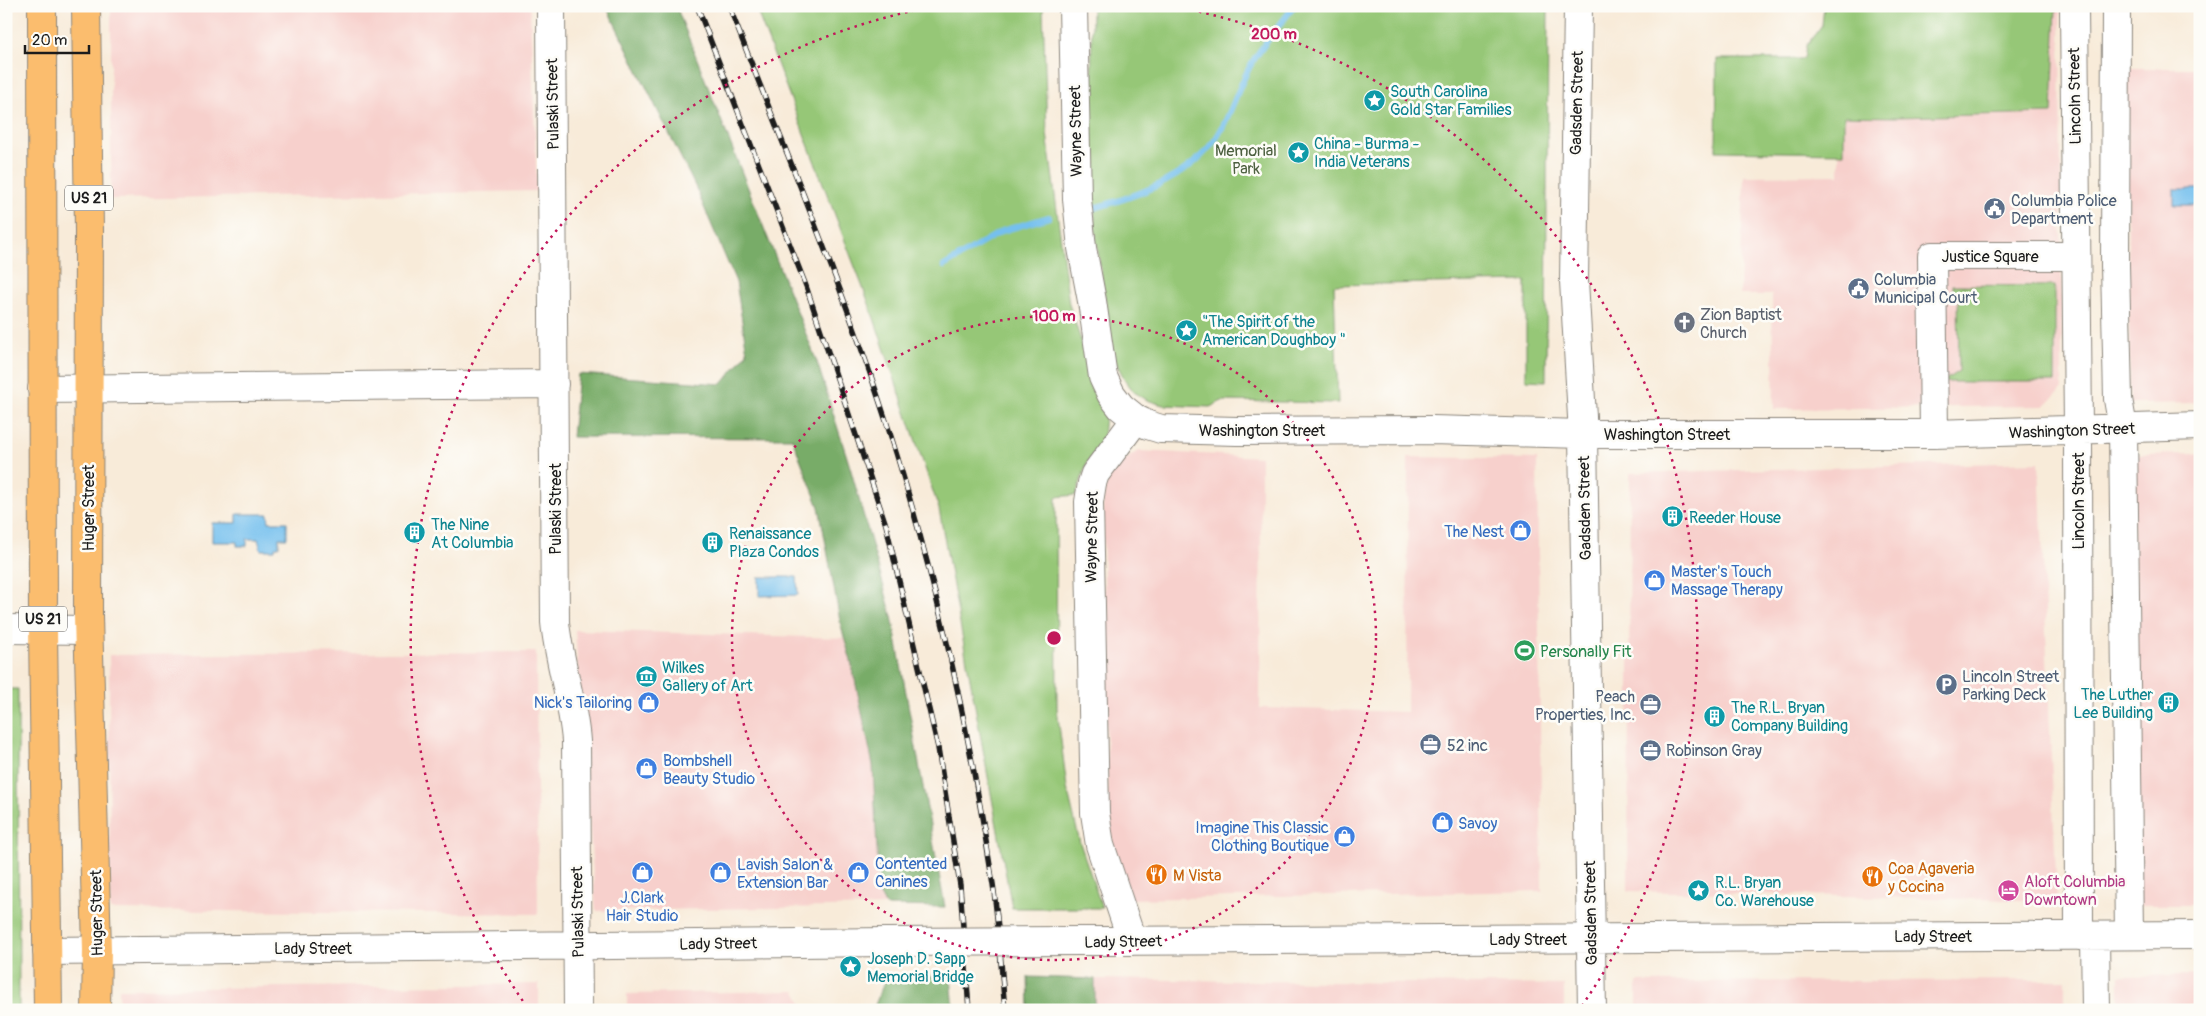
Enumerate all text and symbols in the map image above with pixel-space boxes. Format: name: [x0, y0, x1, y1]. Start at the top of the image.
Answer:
scale bar: [25, 22, 89, 54]
text: 200 m: [1251, 25, 1297, 44]
text: 20 m: [32, 31, 67, 50]
street label: Lincoln Street: [2064, 47, 2086, 145]
street label: Gadsden Street: [1566, 50, 1588, 155]
street label: Pulaski Street: [542, 57, 564, 150]
place label: South Carolina Gold Star Families: [1390, 82, 1512, 120]
street label: Wayne Street: [1065, 84, 1087, 177]
place icon: South Carolina Gold Star Families: [1362, 88, 1386, 112]
place label: China - Burma - India Veterans: [1314, 134, 1419, 172]
place icon: China - Burma - India Veterans: [1286, 140, 1310, 164]
park label: Memorial Park: [1215, 141, 1277, 179]
road number: US 21: [65, 186, 113, 210]
place label: Columbia Police Department: [2011, 191, 2117, 229]
public building icon: Columbia Police Department: [1983, 197, 2007, 221]
street label: Justice Square: [1941, 247, 2039, 267]
place label: Columbia Municipal Court: [1874, 270, 1978, 308]
public building icon: Columbia Municipal Court: [1846, 276, 1870, 300]
place label: Zion Baptist Church: [1700, 305, 1782, 343]
text: 100 m: [1033, 307, 1075, 326]
church icon: Zion Baptist Church: [1672, 311, 1696, 335]
place label: "The Spirit of the American Doughboy ": [1202, 312, 1346, 350]
place icon: "The Spirit of the American Doughboy ": [1174, 318, 1198, 342]
street label: Washington Street: [2008, 419, 2136, 443]
street label: Washington Street: [1199, 421, 1326, 441]
street label: Washington Street: [1604, 425, 1731, 445]
street label: Lincoln Street: [2069, 452, 2089, 550]
street label: Gadsden Street: [1574, 455, 1596, 560]
street label: Pulaski Street: [546, 463, 566, 555]
street label: Huger Street: [79, 464, 99, 551]
street label: Wayne Street: [1081, 490, 1103, 583]
building icon: Reeder House: [1661, 505, 1685, 529]
place label: Reeder House: [1689, 508, 1781, 528]
place label: The Nine At Columbia: [431, 515, 514, 553]
shop icon: The Nest: [1508, 519, 1532, 543]
building icon: The Nine At Columbia: [403, 521, 427, 545]
place label: The Nest: [1444, 522, 1505, 542]
place label: Renaissance Plaza Condos: [729, 524, 819, 562]
building icon: Renaissance Plaza Condos: [701, 530, 725, 554]
place label: Master's Touch Massage Therapy: [1671, 562, 1783, 600]
shop icon: Master's Touch Massage Therapy: [1643, 568, 1667, 592]
road number: US 21: [19, 606, 67, 632]
centre of rings: [1045, 629, 1063, 647]
sports icon: Personally Fit: [1512, 639, 1536, 663]
place label: Personally Fit: [1540, 642, 1632, 662]
place label: Wilkes Gallery of Art: [662, 658, 753, 696]
museum icon: Wilkes Gallery of Art: [634, 664, 658, 688]
place label: Lincoln Street Parking Deck: [1962, 667, 2060, 705]
parking icon: Lincoln Street Parking Deck: [1934, 673, 1958, 697]
place label: The Luther Lee Building: [2073, 685, 2153, 723]
place label: Peach Properties, Inc.: [1535, 687, 1635, 725]
shop icon: Nick's Tailoring: [636, 690, 660, 714]
building icon: The Luther Lee Building: [2157, 691, 2181, 715]
place label: Nick's Tailoring: [534, 693, 632, 713]
office icon: Peach Properties, Inc.: [1639, 693, 1663, 717]
place label: The R.L. Bryan Company Building: [1731, 698, 1848, 736]
building icon: The R.L. Bryan Company Building: [1703, 704, 1727, 728]
office icon: 52 inc: [1419, 733, 1443, 757]
place label: 52 inc: [1447, 736, 1488, 756]
office icon: Robinson Gray: [1638, 738, 1662, 762]
place label: Robinson Gray: [1666, 741, 1762, 761]
place label: Bombshell Beauty Studio: [663, 751, 755, 789]
shop icon: Bombshell Beauty Studio: [635, 757, 659, 781]
shop icon: Savoy: [1430, 811, 1454, 835]
place label: Savoy: [1458, 814, 1498, 834]
place label: Imagine This Classic Clothing Boutique: [1195, 818, 1329, 856]
shop icon: Imagine This Classic Clothing Boutique: [1333, 824, 1357, 848]
place label: Contented Canines: [875, 854, 947, 892]
place label: Lavish Salon & Extension Bar: [737, 855, 833, 893]
place label: Coa Agaveria y Cocina: [1887, 859, 1974, 897]
shop icon: Contented Canines: [847, 860, 871, 884]
street label: Gadsden Street: [1580, 860, 1602, 965]
shop icon: J.Clark Hair Studio: [630, 861, 654, 885]
shop icon: Lavish Salon & Extension Bar: [709, 861, 733, 885]
restaurant icon: M Vista: [1145, 863, 1169, 887]
street label: Pulaski Street: [567, 865, 589, 958]
restaurant icon: Coa Agaveria y Cocina: [1860, 865, 1884, 889]
place label: M Vista: [1173, 866, 1221, 886]
street label: Huger Street: [86, 869, 108, 957]
place label: Aloft Columbia Downtown: [2024, 872, 2125, 910]
place label: R.L. Bryan Co. Warehouse: [1715, 873, 1814, 911]
hotel icon: Aloft Columbia Downtown: [1996, 878, 2020, 902]
place icon: R.L. Bryan Co. Warehouse: [1687, 879, 1711, 903]
place label: J.Clark Hair Studio: [606, 888, 679, 926]
street label: Lady Street: [1894, 927, 1973, 947]
street label: Lady Street: [1489, 930, 1568, 950]
street label: Lady Street: [1084, 931, 1163, 953]
street label: Lady Street: [679, 933, 758, 955]
street label: Lady Street: [274, 939, 353, 959]
place label: Joseph D. Sapp Memorial Bridge: [867, 949, 974, 987]
place icon: Joseph D. Sapp Memorial Bridge: [839, 955, 863, 979]

